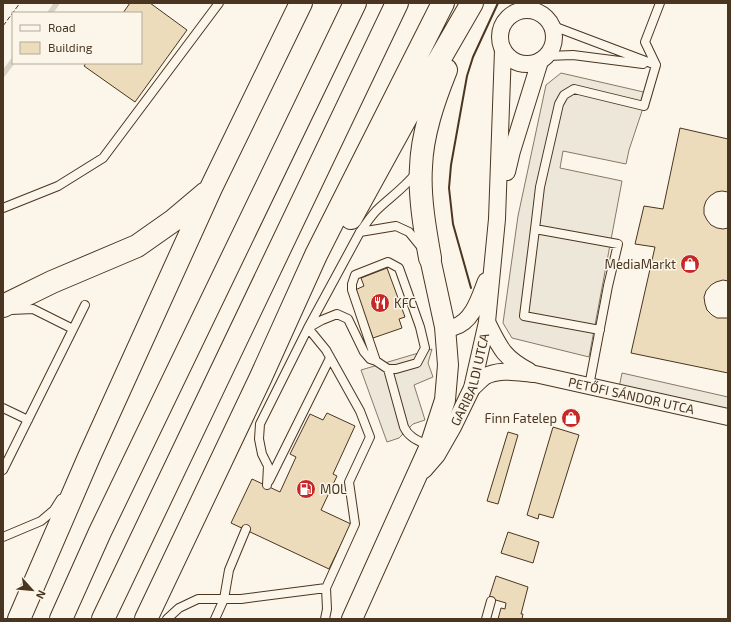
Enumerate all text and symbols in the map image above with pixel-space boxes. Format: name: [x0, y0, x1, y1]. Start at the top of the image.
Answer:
legend: [12, 12, 142, 64]
text: Road: [48, 20, 76, 34]
text: Building: [48, 40, 93, 54]
shop icon: MediaMarkt: [679, 253, 701, 275]
place label: MediaMarkt: [604, 256, 676, 272]
restaurant icon: KFC: [369, 292, 391, 314]
place label: KFC: [394, 295, 416, 311]
street label: GARIBALDI UTCA: [447, 332, 492, 428]
street label: PETŐFI SÁNDOR UTCA: [567, 374, 696, 417]
shop icon: Finn Fatelep: [560, 407, 582, 429]
place label: Finn Fatelep: [485, 410, 557, 426]
fuel station icon: MOL: [295, 478, 317, 500]
place label: MOL: [320, 481, 347, 497]
north arrow: [12, 570, 52, 610]
text: N: [34, 588, 49, 601]

